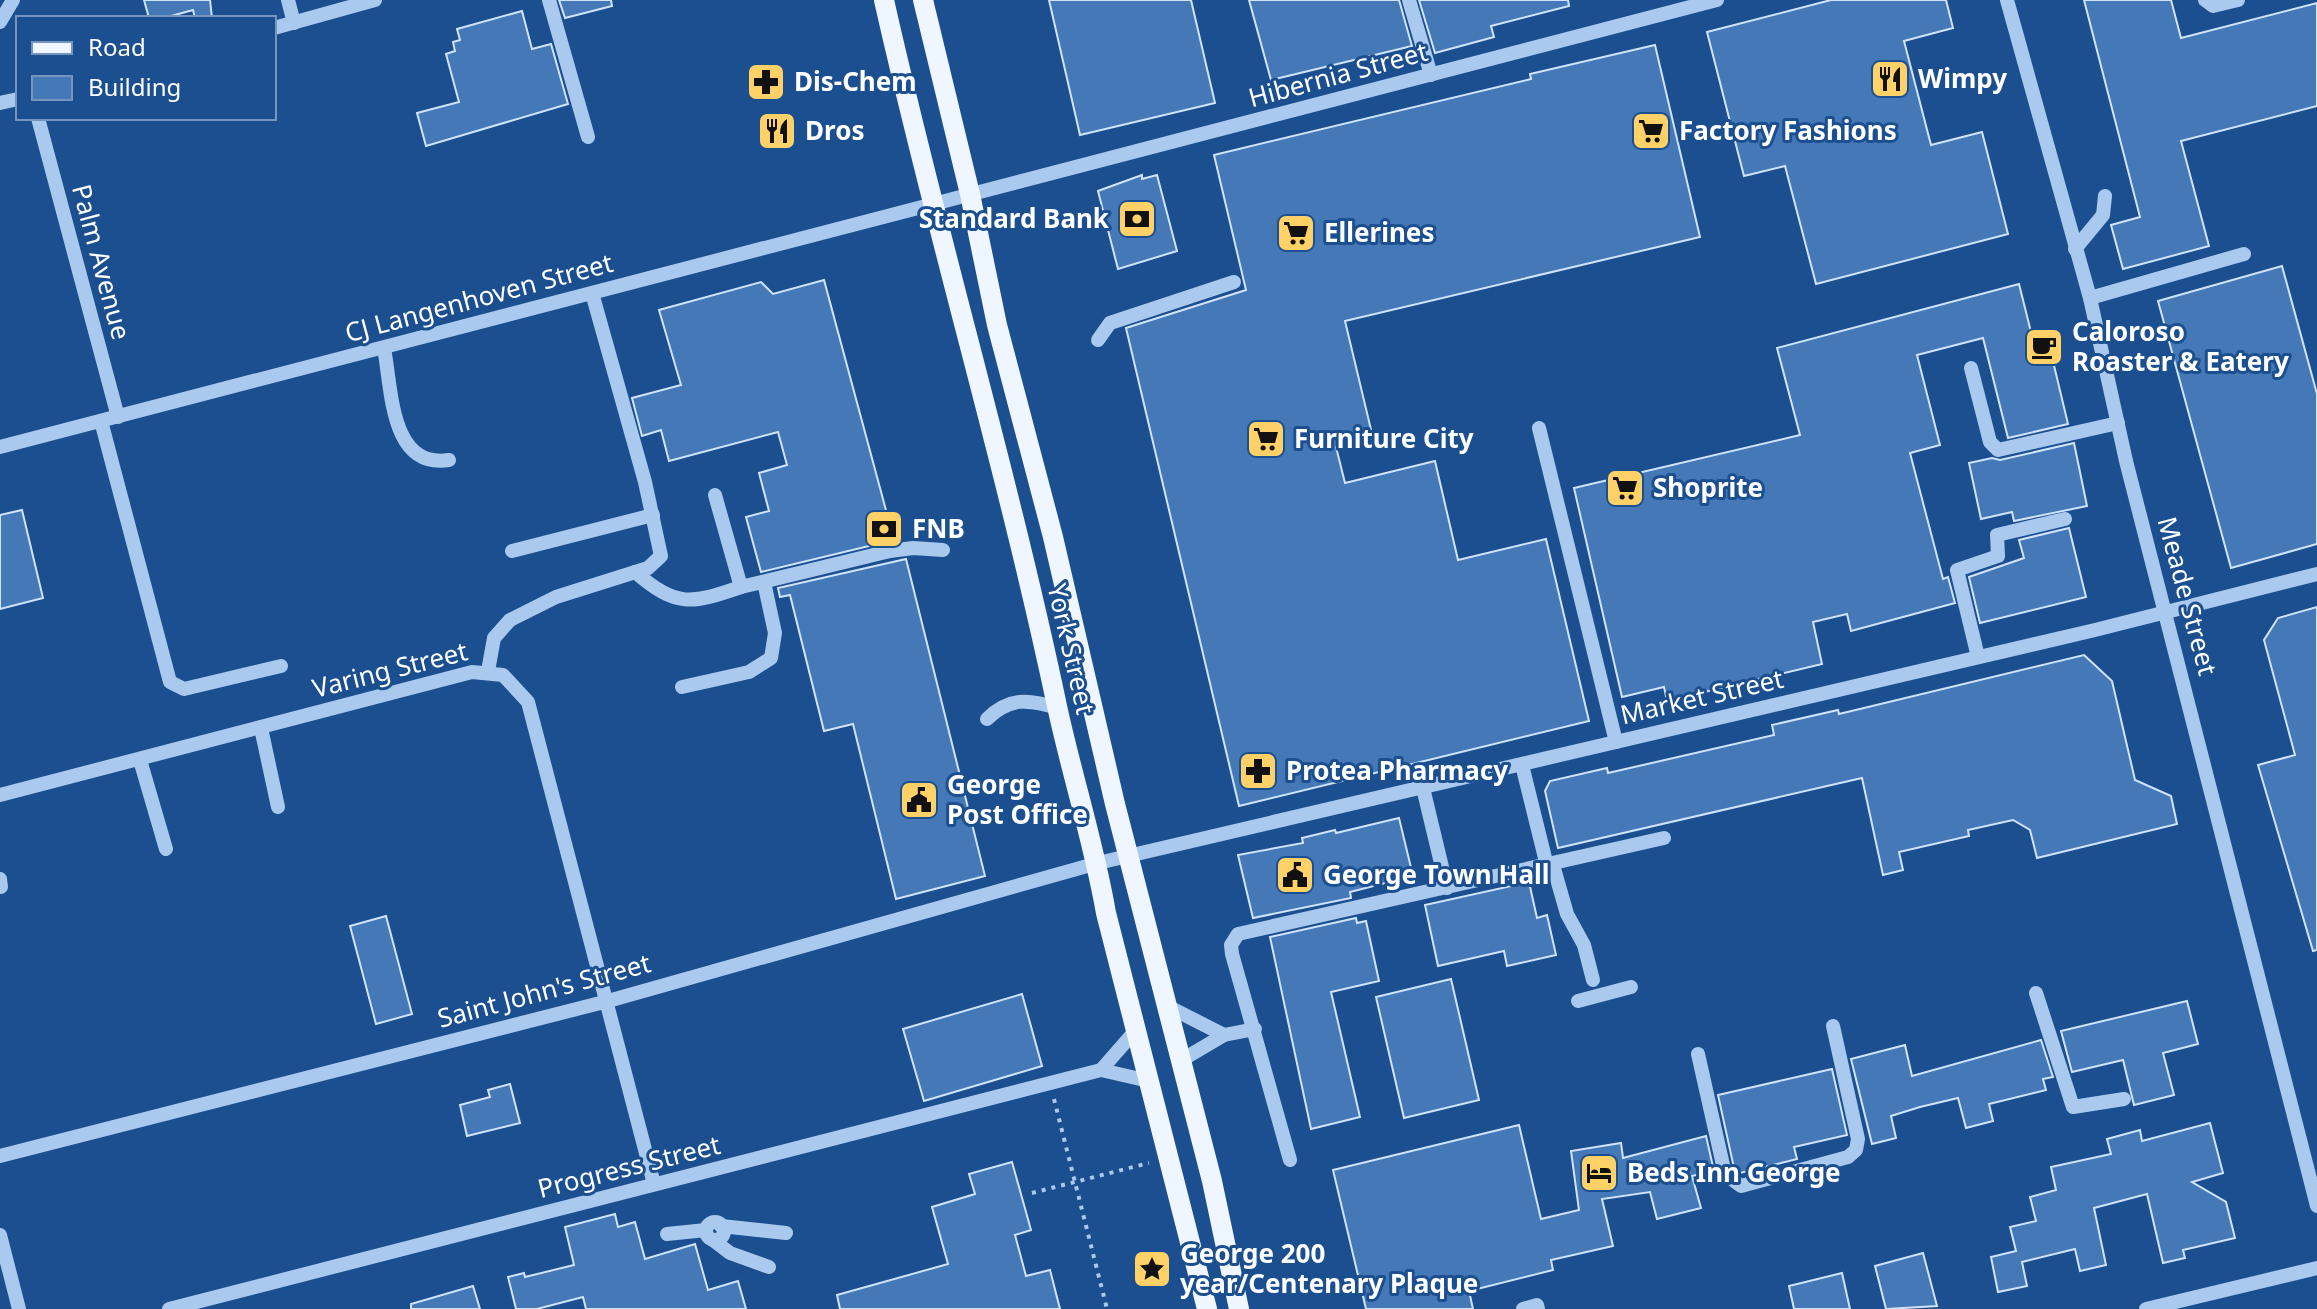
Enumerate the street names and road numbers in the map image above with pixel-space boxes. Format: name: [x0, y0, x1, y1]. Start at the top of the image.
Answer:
street label: Hibernia Street: [1244, 33, 1431, 115]
street label: Palm Avenue: [64, 180, 140, 343]
street label: CJ Langenhoven Street: [341, 244, 617, 350]
street label: Meade Street: [2150, 512, 2226, 679]
street label: York Street: [1039, 580, 1104, 718]
street label: Varing Street: [308, 632, 471, 706]
street label: Market Street: [1617, 660, 1787, 732]
street label: Saint John's Street: [433, 944, 654, 1036]
street label: Progress Street: [534, 1126, 724, 1206]

